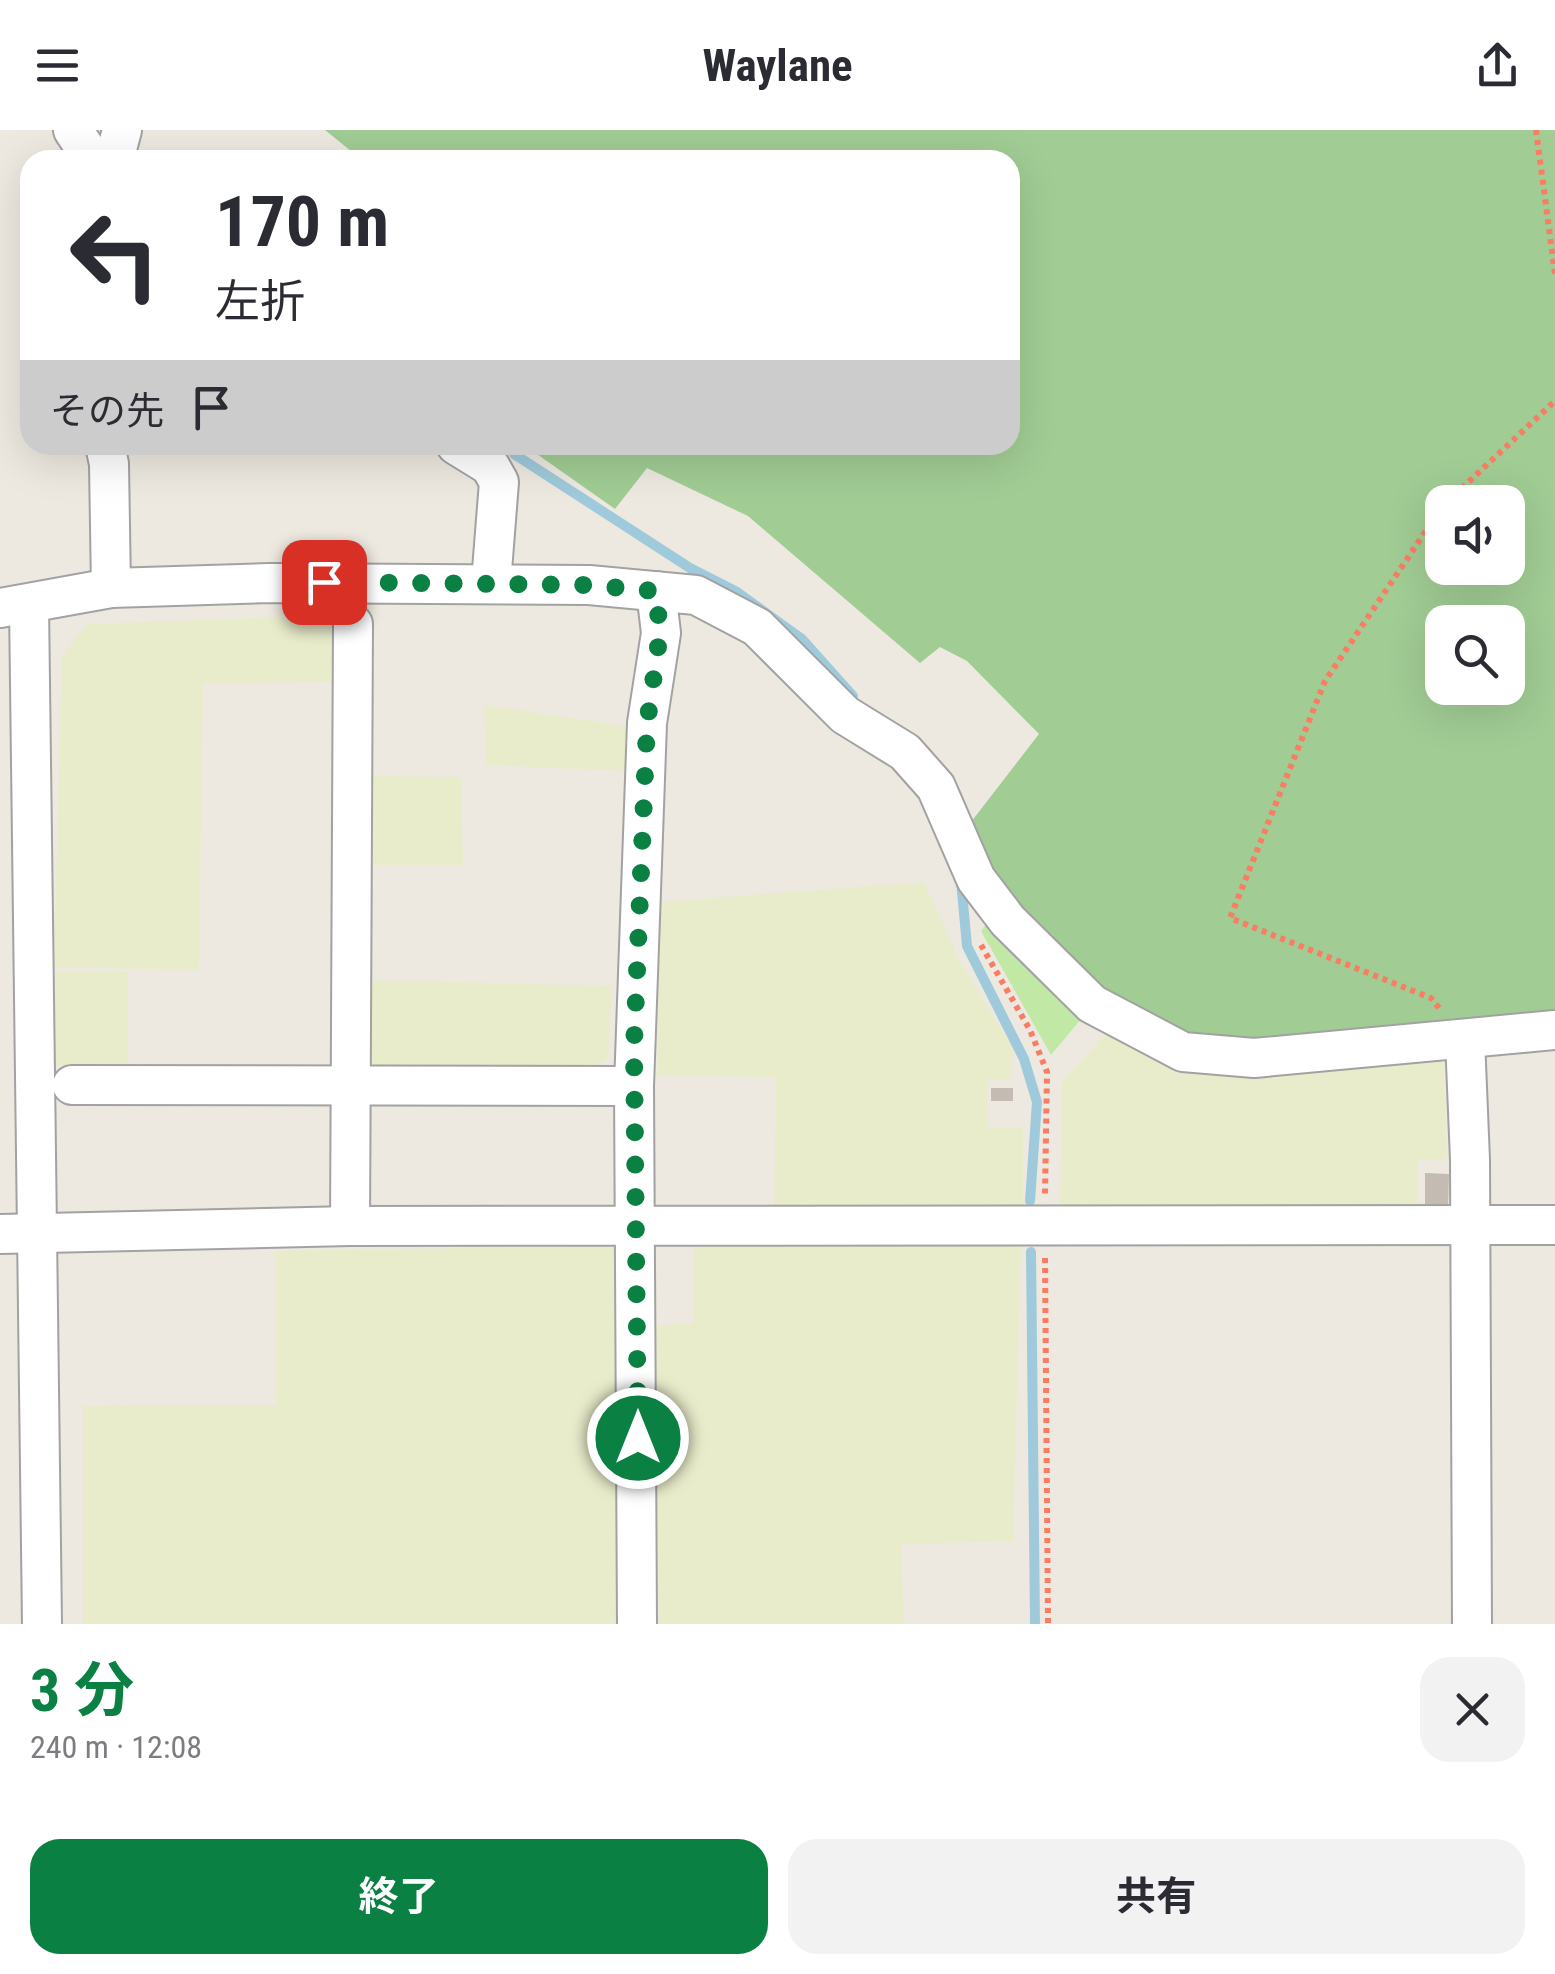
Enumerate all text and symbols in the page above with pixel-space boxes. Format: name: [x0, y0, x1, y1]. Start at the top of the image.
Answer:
icon: menu: [30, 38, 85, 93]
icon: share: [1470, 38, 1525, 93]
text: Waylane: [702, 39, 853, 92]
text: 170 m: [215, 181, 389, 263]
icon: left: [50, 190, 180, 320]
text: 左折: [215, 275, 305, 328]
icon: arrive: [184, 380, 239, 435]
text: その先: [50, 389, 164, 433]
map controls: [1425, 485, 1525, 705]
button: sound: [1425, 485, 1525, 585]
pin: [282, 540, 367, 625]
icon: arrive: [297, 555, 352, 610]
button: search: [1425, 605, 1525, 705]
position arrow: [586, 1386, 690, 1490]
text: 3 分: [30, 1655, 134, 1726]
button: close: [1420, 1657, 1525, 1762]
text: 240 m · 12:08: [30, 1728, 202, 1766]
button: 終了: [30, 1839, 768, 1954]
button: 共有: [788, 1839, 1525, 1954]

